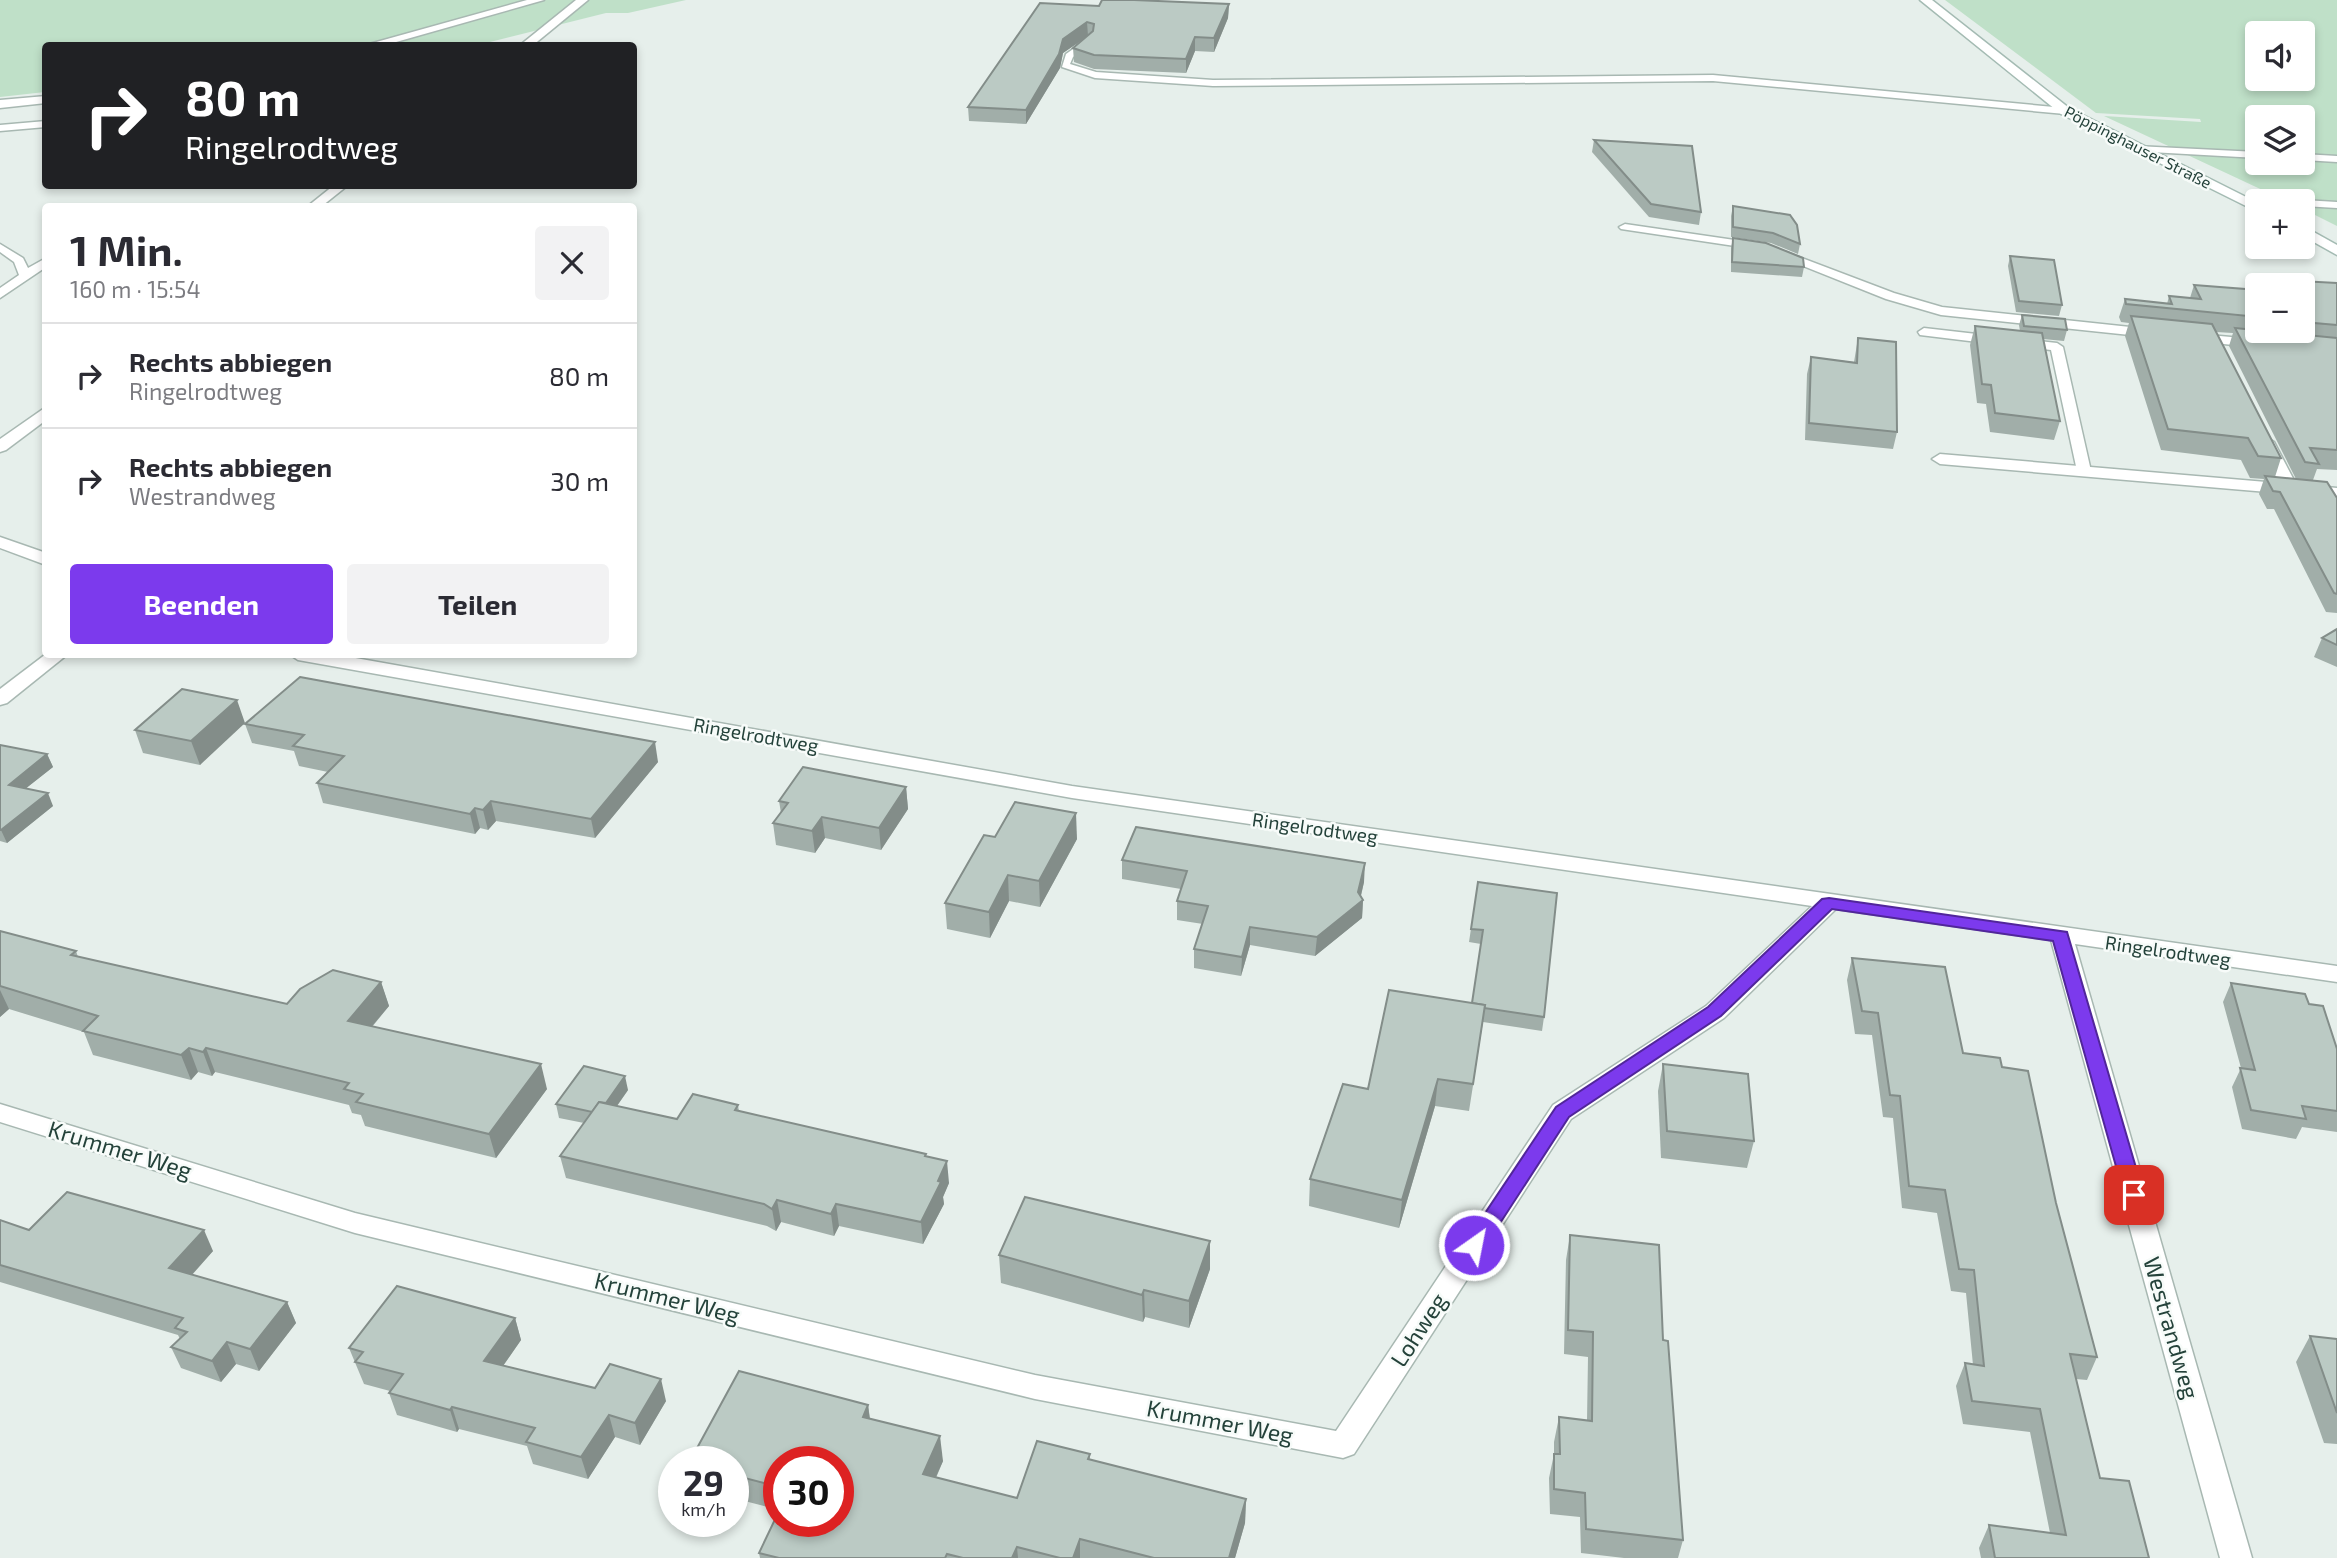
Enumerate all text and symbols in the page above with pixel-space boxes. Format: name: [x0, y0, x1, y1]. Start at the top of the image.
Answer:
map controls: [2245, 21, 2315, 343]
button: sound: [2245, 21, 2315, 91]
text: 80 m: [185, 67, 300, 126]
icon: right: [70, 70, 161, 161]
street label: Pöppinghauser Straße: [2062, 101, 2215, 192]
button: layers: [2245, 105, 2315, 175]
text: Ringelrodtweg: [185, 127, 398, 165]
button: +: [2245, 189, 2315, 259]
text: 1 Min.: [70, 224, 183, 274]
button: close: [535, 226, 609, 300]
button: −: [2245, 273, 2315, 343]
text: 160 m · 15:54: [70, 275, 201, 303]
text: Rechts abbiegen: [129, 346, 332, 377]
icon: right: [70, 357, 108, 395]
text: 80 m: [549, 360, 609, 391]
text: Ringelrodtweg: [129, 377, 282, 405]
text: Rechts abbiegen: [129, 451, 332, 482]
icon: right: [70, 462, 108, 500]
text: 30 m: [550, 465, 609, 496]
text: Westrandweg: [129, 482, 276, 510]
button: Beenden: [70, 564, 333, 644]
button: Teilen: [347, 564, 609, 644]
street label: Ringelrodtweg: [692, 712, 821, 757]
street label: Ringelrodtweg: [1251, 807, 1380, 848]
street label: Ringelrodtweg: [2104, 930, 2233, 971]
street label: Krummer Weg: [45, 1114, 196, 1184]
pin: [2104, 1165, 2164, 1225]
icon: arrive: [2115, 1176, 2153, 1214]
position arrow: [1437, 1208, 1511, 1282]
street label: Westrandweg: [2138, 1253, 2206, 1402]
street label: Krummer Weg: [592, 1265, 743, 1329]
street label: Lohweg: [1384, 1287, 1452, 1372]
street label: Krummer Weg: [1145, 1393, 1296, 1449]
speed limit sign: 30: [763, 1446, 854, 1537]
text: 29: [683, 1461, 724, 1503]
text: km/h: [681, 1498, 726, 1520]

